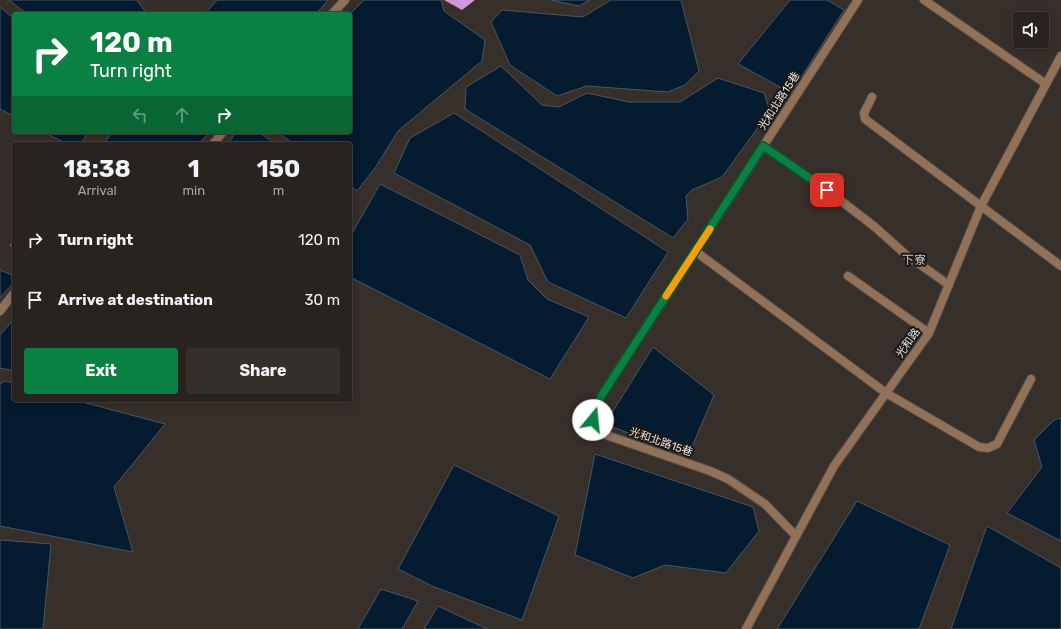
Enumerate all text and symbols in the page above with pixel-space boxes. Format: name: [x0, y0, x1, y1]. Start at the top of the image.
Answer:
map controls: [1013, 12, 1049, 48]
button: sound: [1013, 12, 1049, 48]
text: 120 m: [90, 26, 173, 59]
icon: right: [24, 28, 76, 80]
text: Turn right: [90, 60, 172, 82]
street label: 光和北路15巷: [756, 70, 802, 132]
icon: left: [129, 104, 151, 126]
icon: ahead: [171, 104, 193, 126]
icon: right: [213, 104, 235, 126]
text: 18:38: [64, 155, 131, 183]
text: 1: [188, 155, 200, 183]
text: 150: [257, 155, 300, 183]
pin: [810, 173, 844, 207]
icon: arrive: [816, 179, 838, 201]
text: Arrival: [78, 183, 117, 198]
text: min: [182, 183, 205, 198]
text: m: [273, 183, 284, 198]
icon: right: [24, 229, 46, 251]
text: Turn right: [58, 231, 133, 249]
text: 120 m: [298, 231, 340, 249]
district label: 下寮: [902, 253, 926, 267]
icon: arrive: [24, 289, 46, 311]
text: Arrive at destination: [58, 291, 213, 309]
text: 30 m: [304, 291, 340, 309]
street label: 光和路: [893, 326, 923, 360]
button: Exit: [24, 348, 178, 394]
button: Share: [186, 348, 340, 394]
position arrow: [572, 399, 614, 441]
street label: 光和北路15巷: [628, 425, 694, 459]

